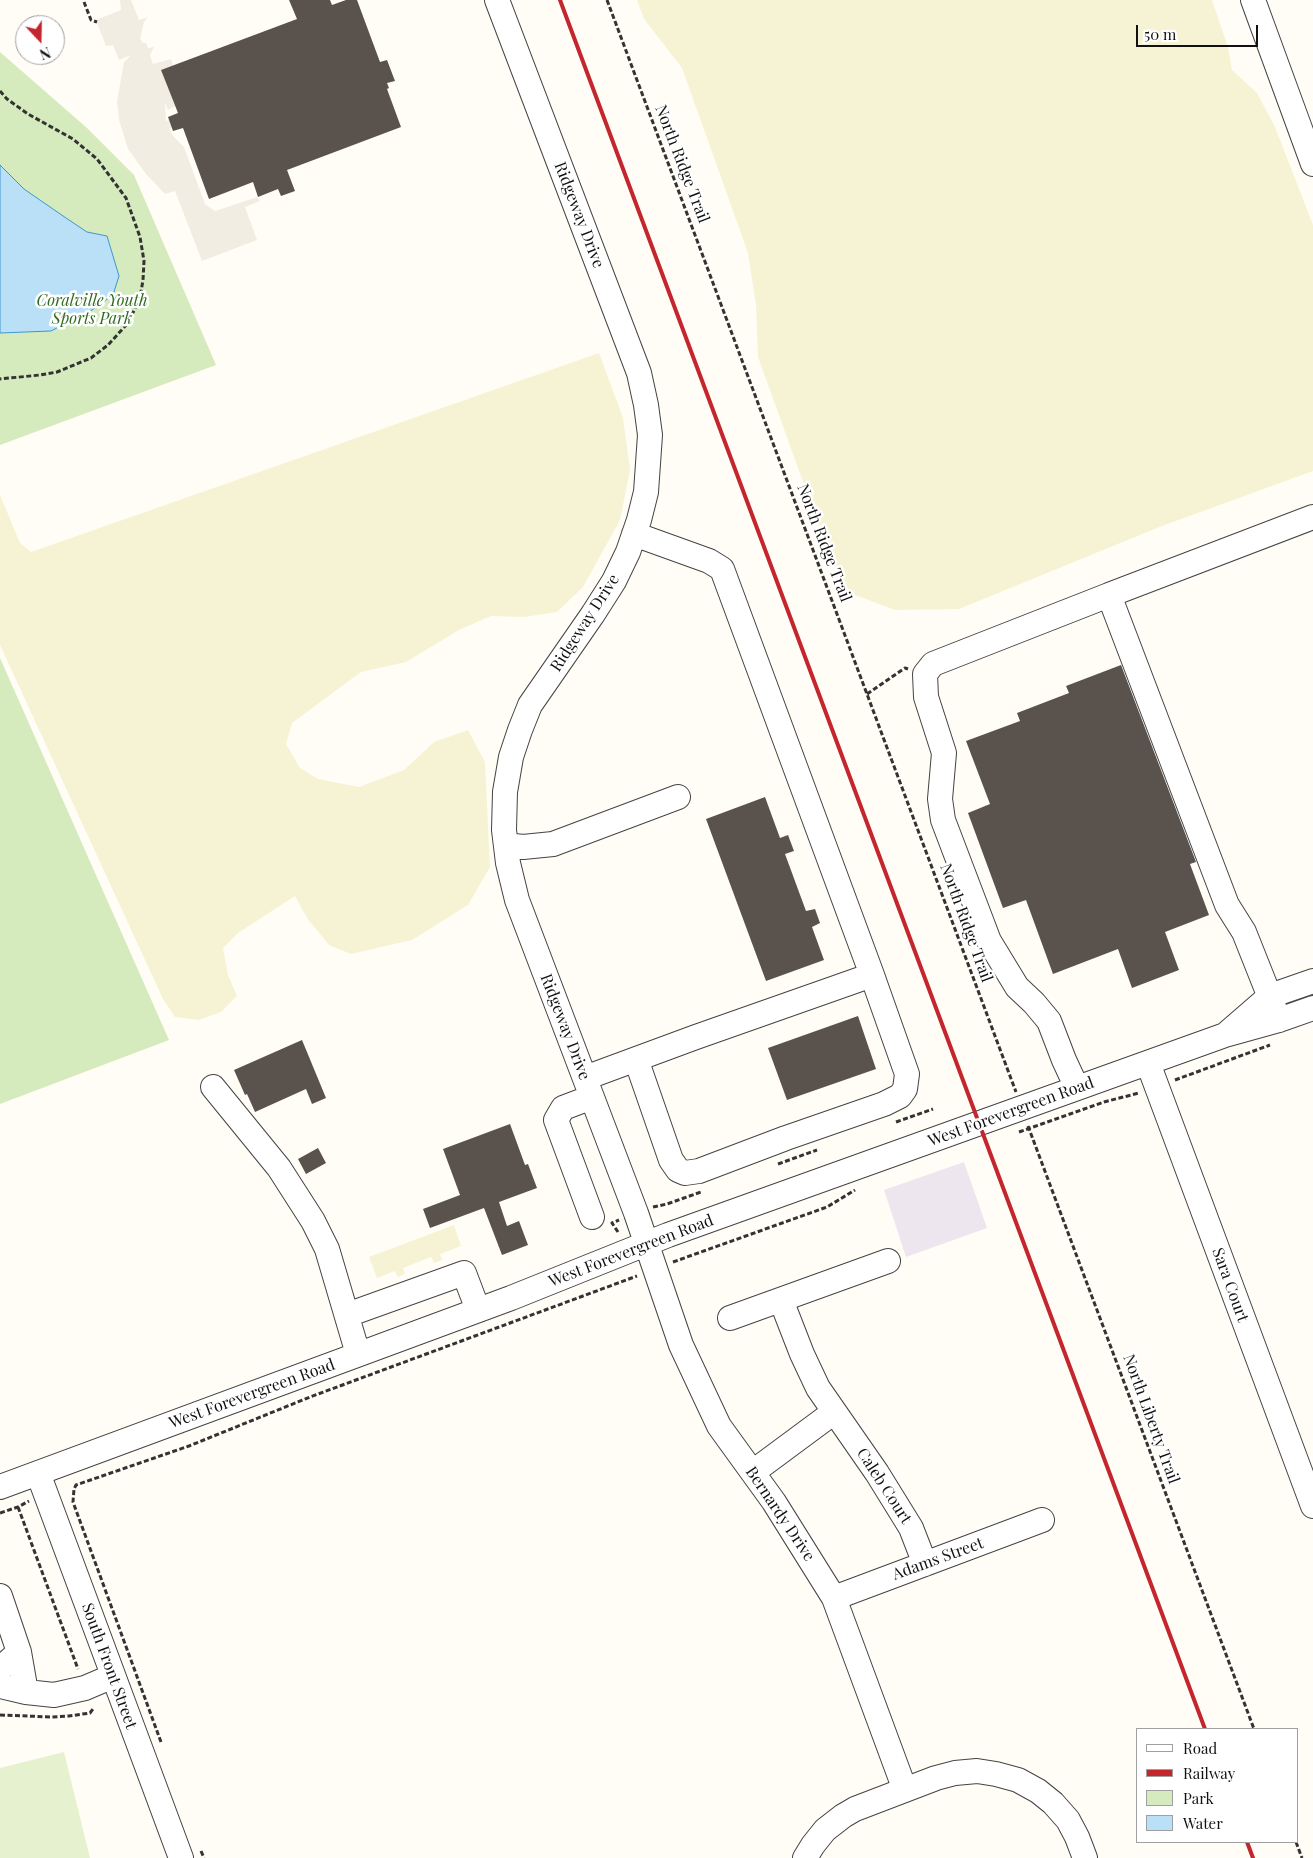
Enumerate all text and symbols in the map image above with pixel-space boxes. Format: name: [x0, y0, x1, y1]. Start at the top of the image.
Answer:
north arrow: [15, 15, 65, 65]
scale bar: [1138, 15, 1260, 47]
text: 50 m: [1144, 24, 1176, 44]
text: N: [37, 43, 53, 64]
street label: North Ridge Trail: [651, 102, 713, 226]
street label: Ridgeway Drive: [550, 159, 608, 271]
park label: Coralville Youth Sports Park: [36, 291, 148, 329]
street label: North Ridge Trail: [793, 481, 855, 605]
street label: Ridgeway Drive: [546, 571, 624, 675]
street label: North Ridge Trail: [936, 861, 996, 985]
street label: Ridgeway Drive: [536, 971, 594, 1083]
street label: West Forevergreen Road: [926, 1073, 1096, 1151]
street label: West Forevergreen Road: [546, 1211, 716, 1291]
street label: Sara Court: [1208, 1245, 1252, 1325]
street label: North Liberty Trail: [1119, 1352, 1183, 1486]
street label: West Forevergreen Road: [167, 1355, 337, 1433]
street label: Caleb Court: [852, 1445, 916, 1527]
street label: Bernardy Drive: [741, 1463, 819, 1565]
street label: Adams Street: [890, 1534, 986, 1584]
street label: South Front Street: [77, 1600, 141, 1732]
legend: [1136, 1728, 1298, 1843]
text: Road: [1183, 1738, 1217, 1758]
text: Railway: [1183, 1763, 1235, 1783]
text: Park: [1183, 1788, 1214, 1808]
text: Water: [1183, 1813, 1223, 1833]

